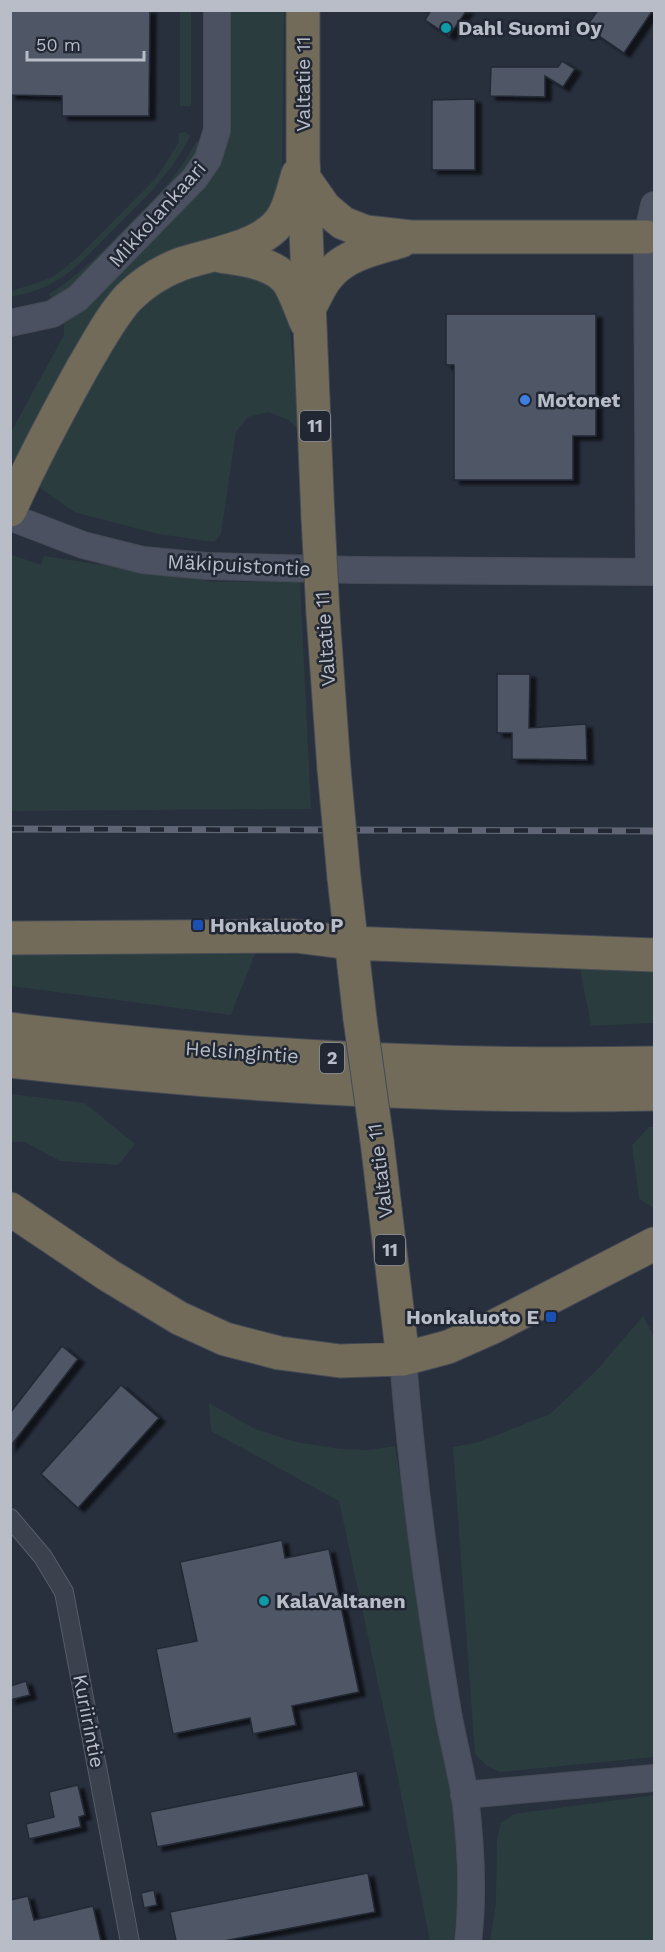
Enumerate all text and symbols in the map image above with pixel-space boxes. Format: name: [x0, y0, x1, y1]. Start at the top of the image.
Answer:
place label: Dahl Suomi Oy: [458, 16, 602, 40]
marker: Dahl Suomi Oy: [439, 21, 453, 35]
scale bar: [27, 24, 144, 62]
text: 50 m: [36, 34, 81, 55]
street label: Valtatie 11: [291, 36, 315, 132]
street label: Mikkolankaari: [103, 156, 211, 272]
place label: Motonet: [537, 388, 621, 412]
marker: Motonet: [518, 393, 532, 407]
road number: 11: [300, 411, 330, 441]
street label: Mäkipuistontie: [167, 549, 311, 581]
street label: Valtatie 11: [310, 591, 340, 687]
place label: Honkaluoto P: [210, 913, 344, 937]
marker: Honkaluoto P: [191, 918, 205, 932]
street label: Helsingintie: [184, 1036, 300, 1068]
road number: 2: [320, 1043, 344, 1073]
street label: Valtatie 11: [362, 1122, 398, 1220]
road number: 11: [375, 1235, 405, 1265]
place label: Honkaluoto E: [406, 1305, 539, 1329]
marker: Honkaluoto E: [544, 1310, 558, 1324]
place label: KalaValtanen: [276, 1589, 406, 1613]
marker: KalaValtanen: [257, 1594, 271, 1608]
street label: Kuriirintie: [68, 1672, 110, 1770]

